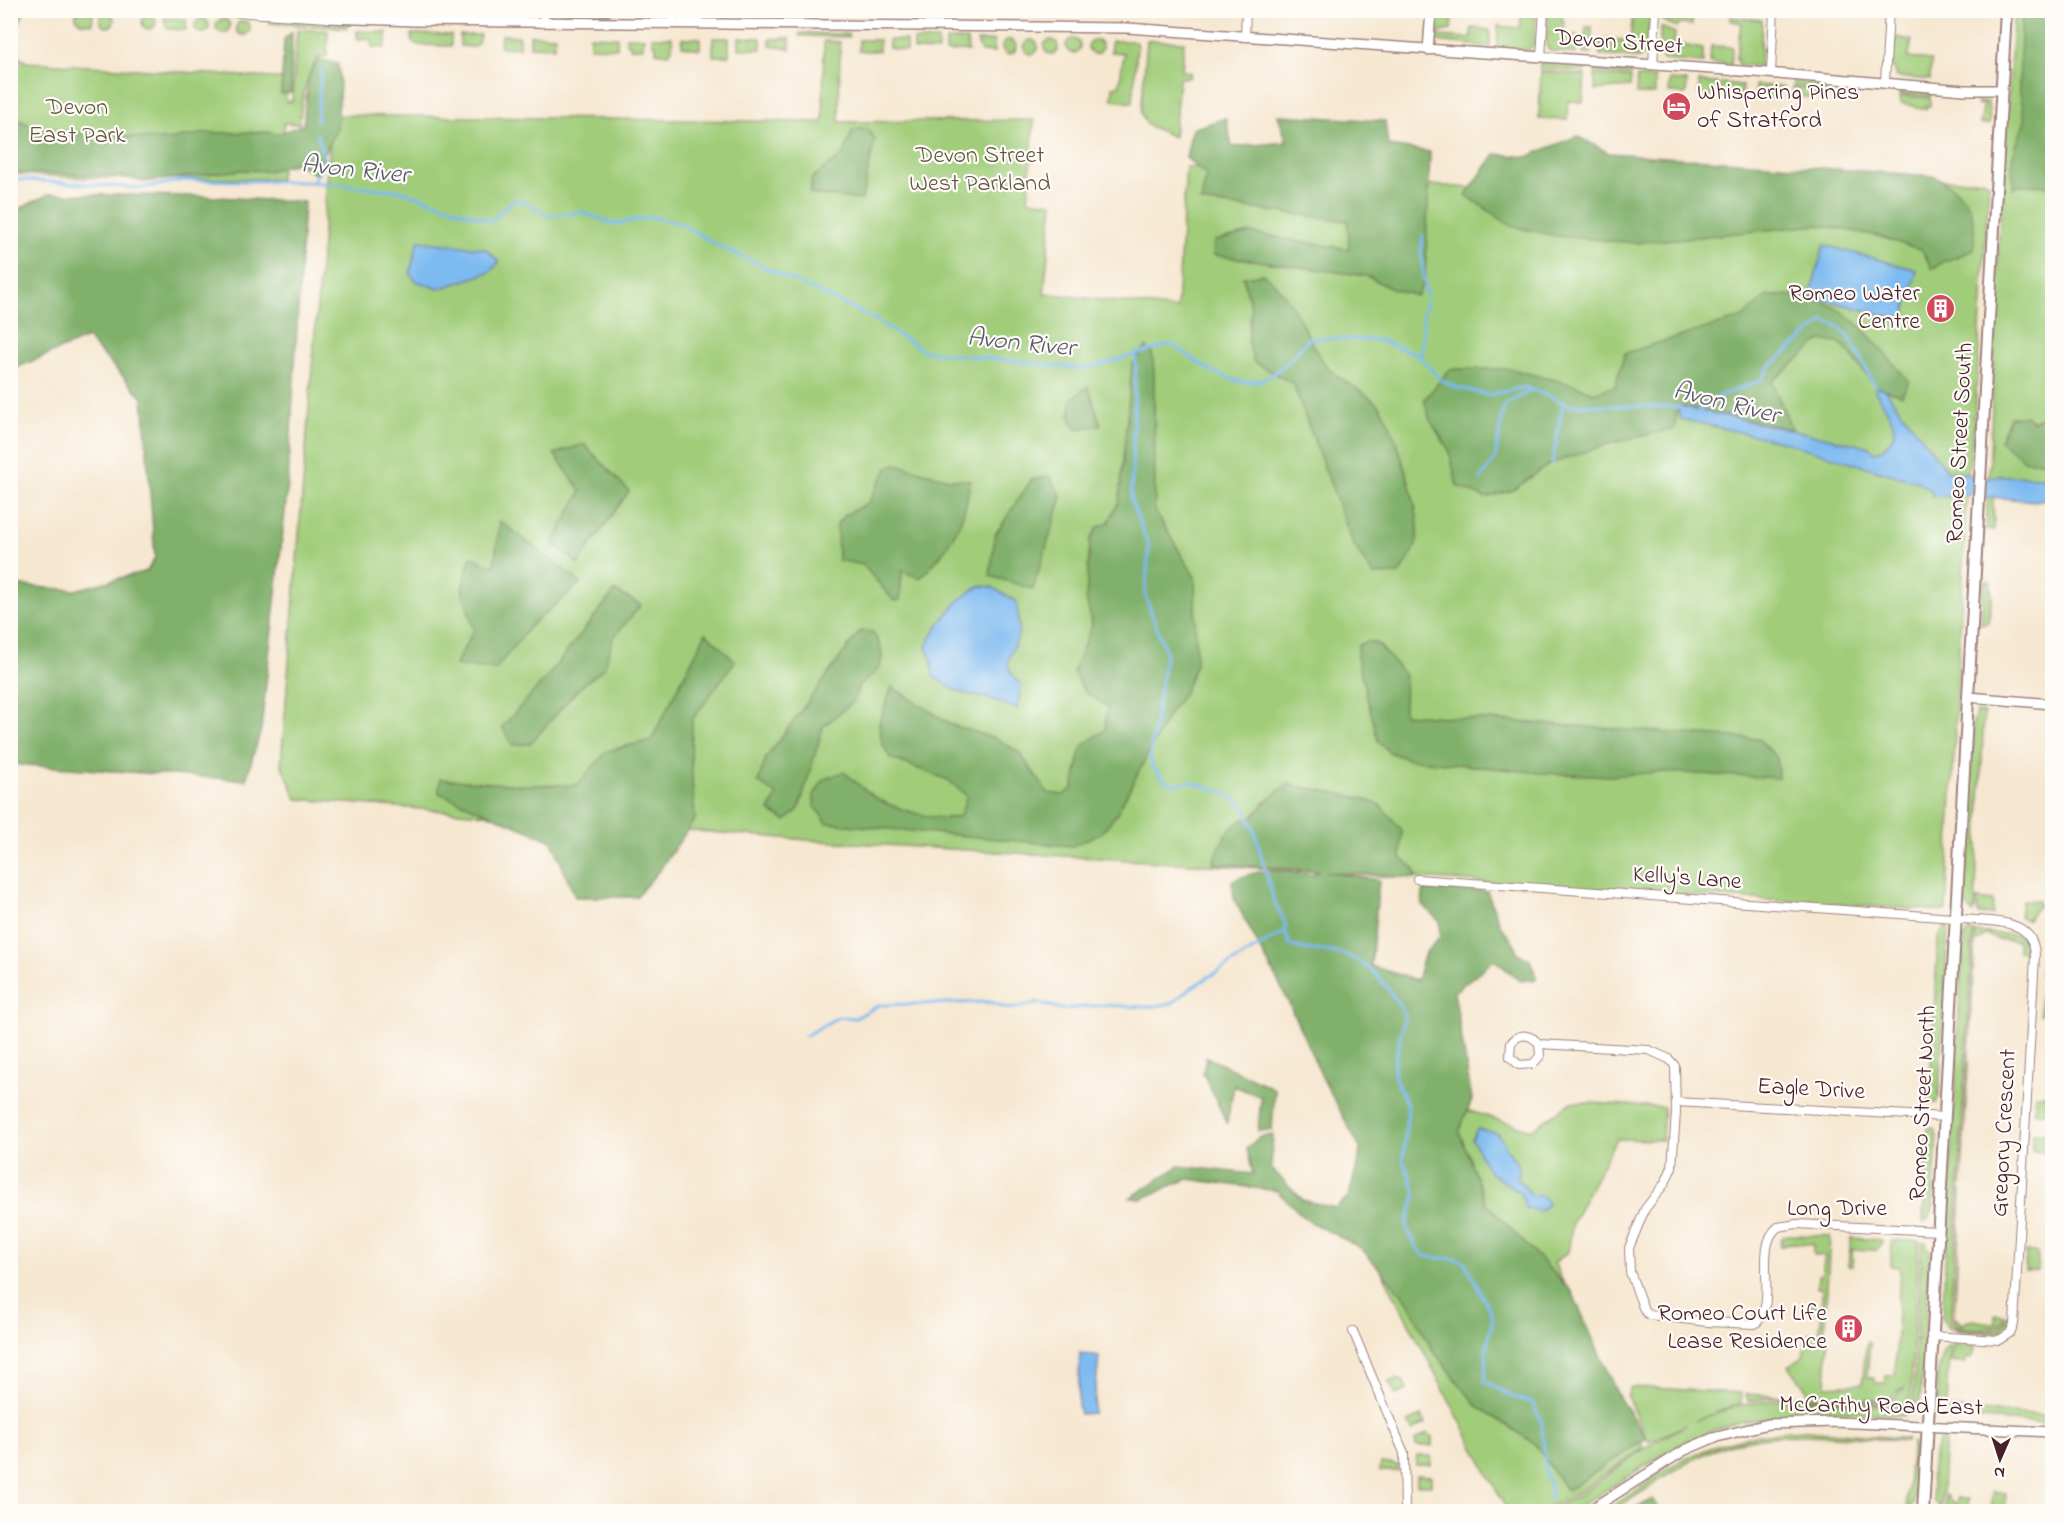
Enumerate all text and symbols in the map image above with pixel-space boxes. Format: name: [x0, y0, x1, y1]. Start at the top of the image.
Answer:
street label: Devon Street: [1553, 21, 1684, 65]
place label: Whispering Pines of Stratford: [1697, 76, 1859, 139]
park label: Devon East Park: [28, 91, 126, 154]
hotel icon: Whispering Pines of Stratford: [1660, 91, 1692, 123]
park label: Devon Street West Parkland: [909, 139, 1051, 202]
water label: Avon River: [299, 146, 414, 196]
place label: Romeo Water Centre: [1789, 277, 1921, 340]
building icon: Romeo Water Centre: [1925, 292, 1957, 324]
water label: Avon River: [965, 319, 1080, 369]
street label: Romeo Street South: [1938, 342, 1984, 544]
water label: Avon River: [1669, 372, 1786, 436]
street label: Kelly's Lane: [1631, 858, 1743, 901]
street label: Romeo Street North: [1901, 1004, 1947, 1202]
street label: Gregory Crescent: [1983, 1048, 2028, 1218]
street label: Eagle Drive: [1756, 1070, 1866, 1110]
street label: Long Drive: [1787, 1192, 1887, 1227]
place label: Romeo Court Life Lease Residence: [1657, 1297, 1827, 1360]
building icon: Romeo Court Life Lease Residence: [1832, 1312, 1864, 1344]
street label: McCarthy Road East: [1779, 1388, 1983, 1427]
north arrow: [1970, 1429, 2030, 1489]
text: N: [1993, 1460, 2005, 1484]

